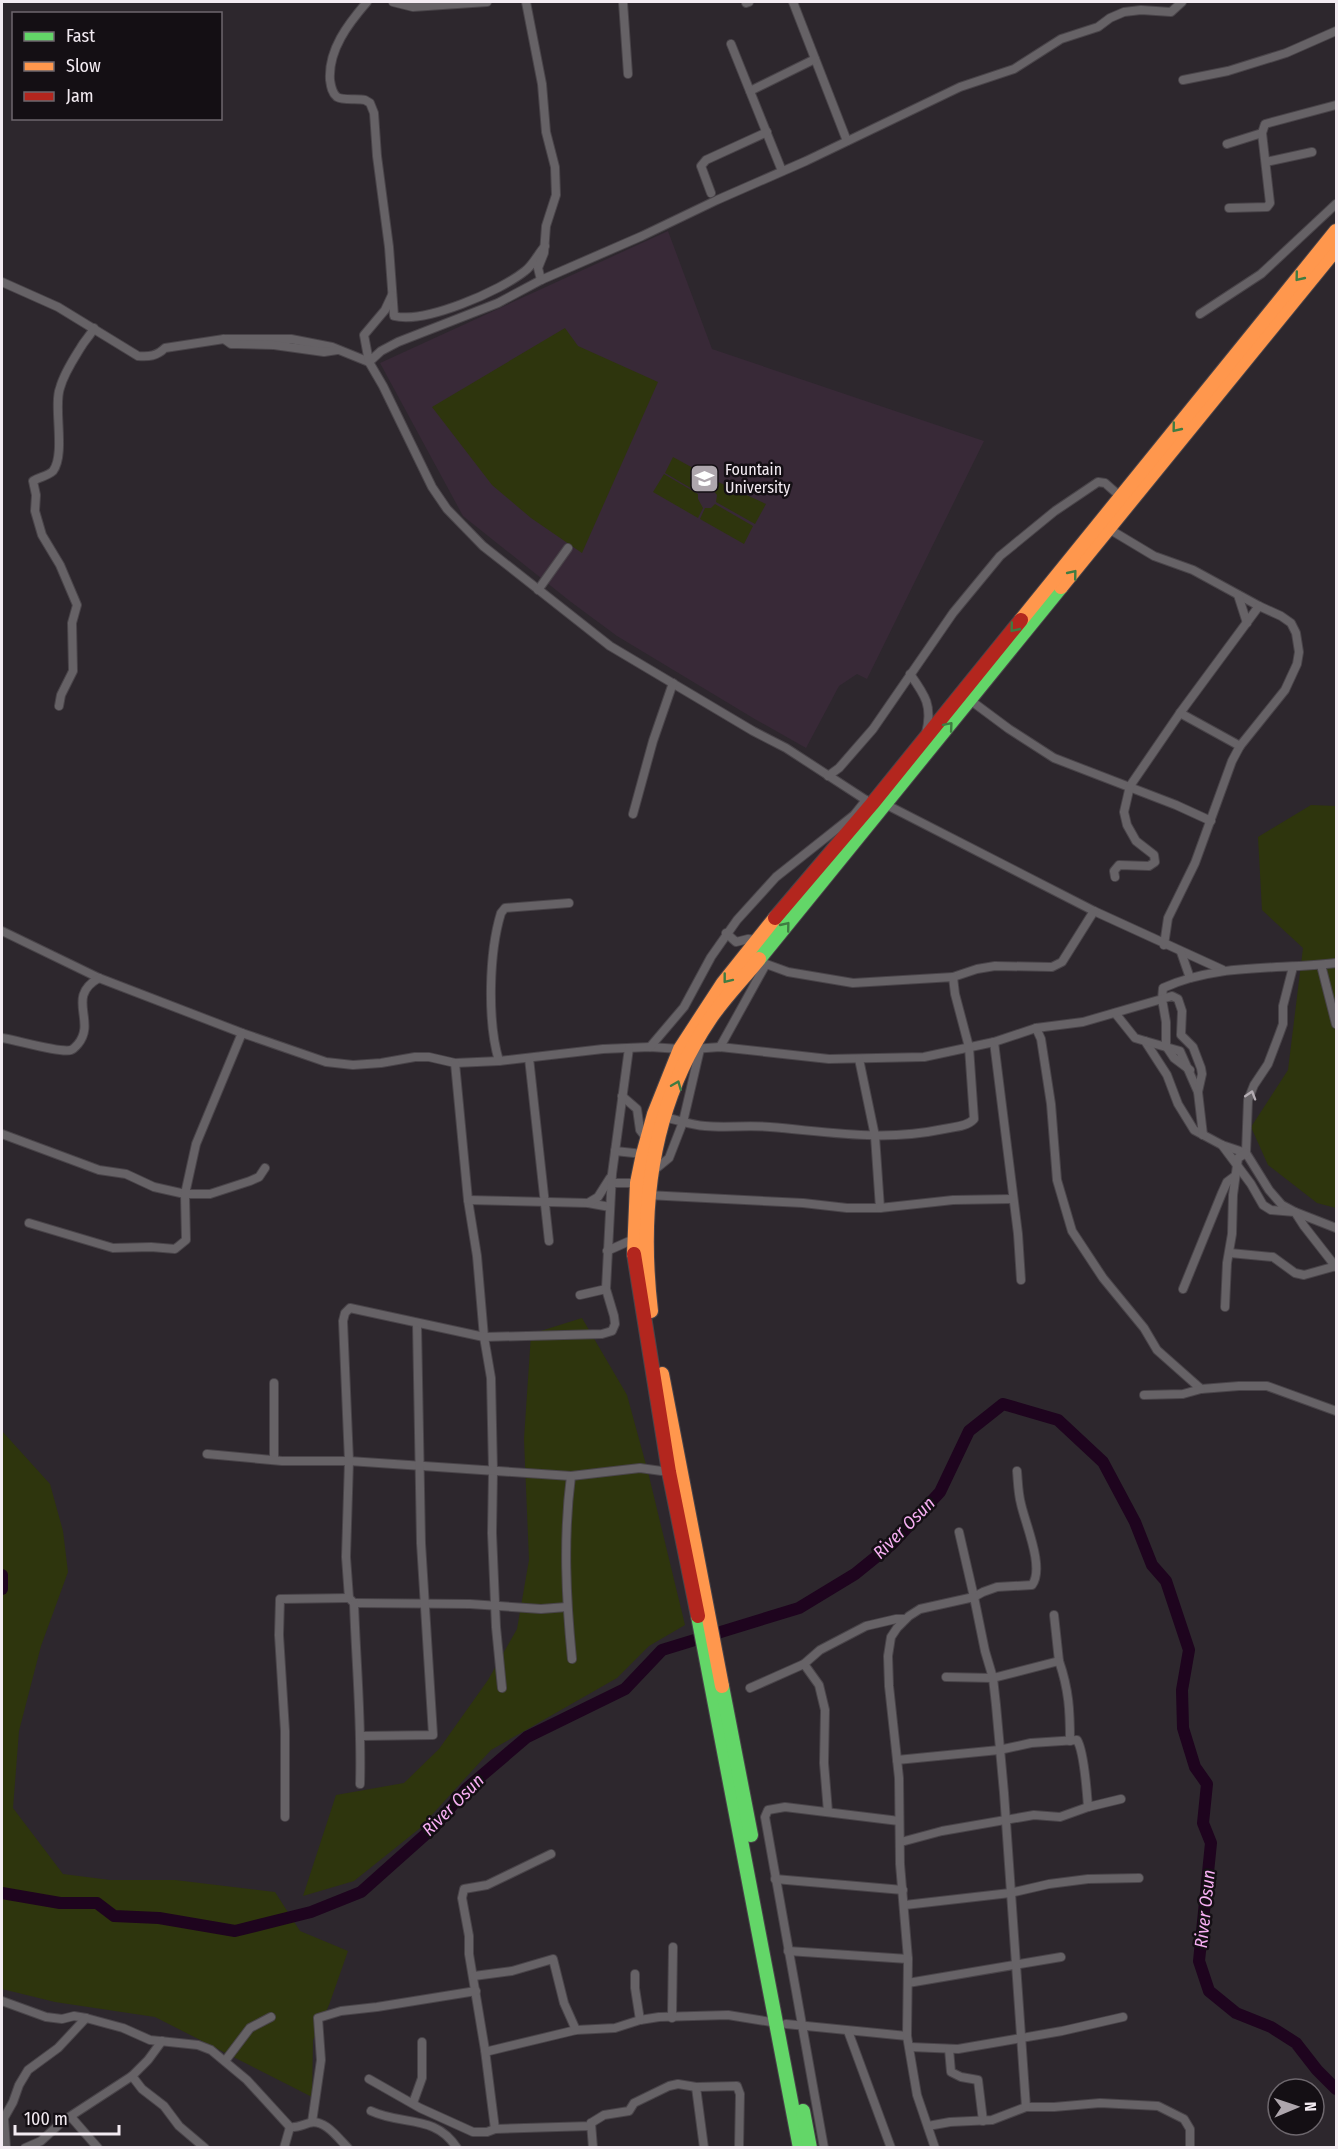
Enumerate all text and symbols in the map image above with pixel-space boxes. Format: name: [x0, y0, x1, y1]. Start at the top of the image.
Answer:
legend: [12, 12, 222, 120]
text: Fast: [66, 25, 95, 47]
text: Slow: [66, 55, 101, 77]
text: Jam: [66, 85, 94, 107]
one-way arrow: [1296, 270, 1307, 281]
one-way arrow: [1173, 421, 1184, 432]
place label: Fountain University: [725, 460, 791, 497]
school or university icon: Fountain University: [688, 462, 720, 494]
one-way arrow: [1065, 570, 1076, 581]
one-way arrow: [1010, 621, 1021, 632]
one-way arrow: [942, 722, 953, 733]
one-way arrow: [779, 921, 790, 932]
one-way arrow: [724, 972, 735, 983]
one-way arrow: [670, 1081, 682, 1092]
one-way arrow: [1244, 1090, 1256, 1101]
water label: River Osun: [868, 1492, 940, 1564]
water label: River Osun: [417, 1769, 489, 1841]
water label: River Osun: [1190, 1869, 1220, 1949]
north arrow: [1266, 2077, 1326, 2137]
scale bar: [15, 2098, 118, 2136]
text: N: [1301, 2101, 1320, 2112]
text: 100 m: [24, 2108, 68, 2130]

